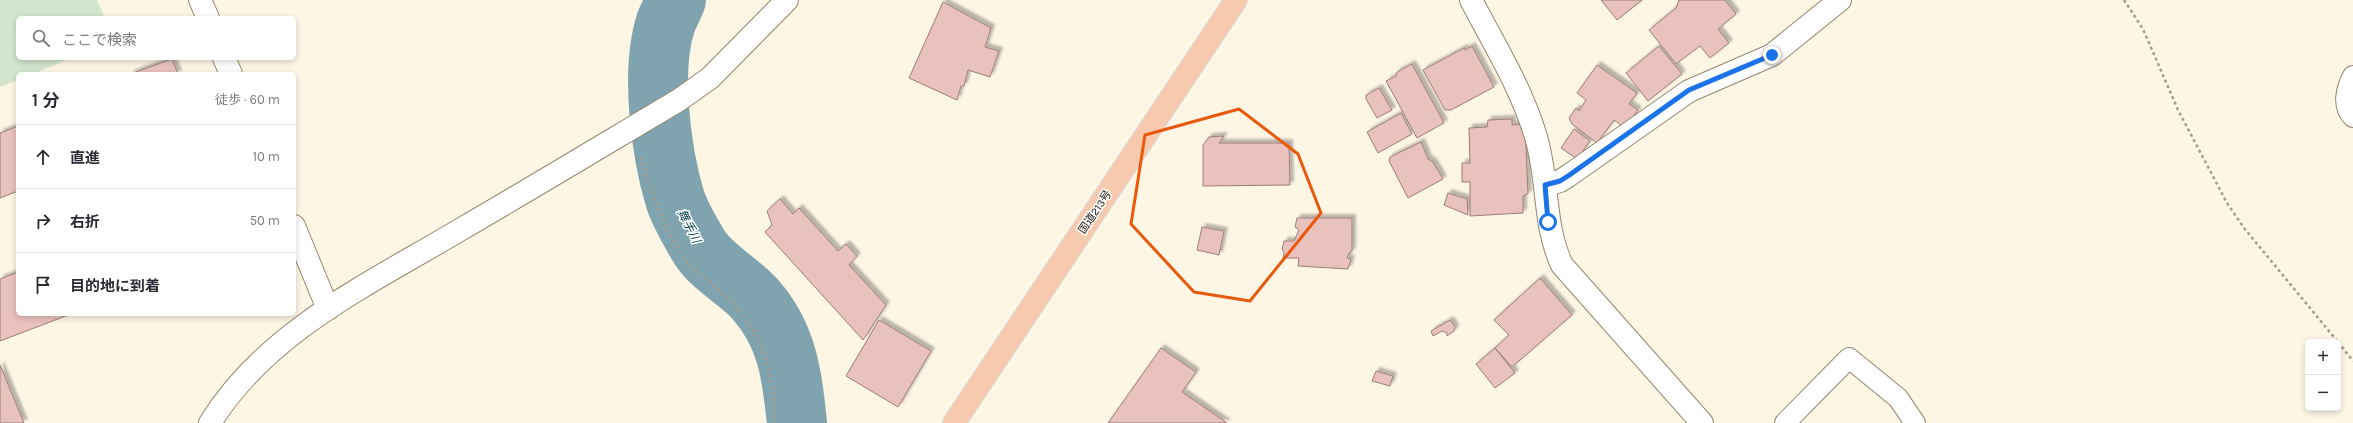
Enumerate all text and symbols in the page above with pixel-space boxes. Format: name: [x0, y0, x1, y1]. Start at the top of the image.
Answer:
search box: [16, 16, 296, 60]
icon: search: [30, 27, 52, 49]
text: ここで検索: [62, 31, 137, 49]
route end: [1763, 46, 1781, 64]
text: 1 分: [32, 90, 59, 110]
text: 徒歩 · 60 m: [215, 92, 280, 107]
icon: ahead: [32, 146, 54, 168]
text: 直進: [70, 149, 100, 167]
text: 10 m: [253, 149, 280, 164]
street label: 国道213号: [1076, 188, 1114, 236]
water label: 舞手川: [675, 207, 704, 247]
icon: right: [32, 210, 54, 232]
text: 右折: [70, 213, 100, 231]
text: 50 m: [250, 213, 280, 228]
route start: [1539, 213, 1557, 231]
icon: arrive: [32, 274, 54, 296]
text: 目的地に到着: [70, 277, 160, 295]
map controls: [2305, 339, 2341, 411]
button: +: [2305, 339, 2341, 375]
button: −: [2305, 375, 2341, 411]

